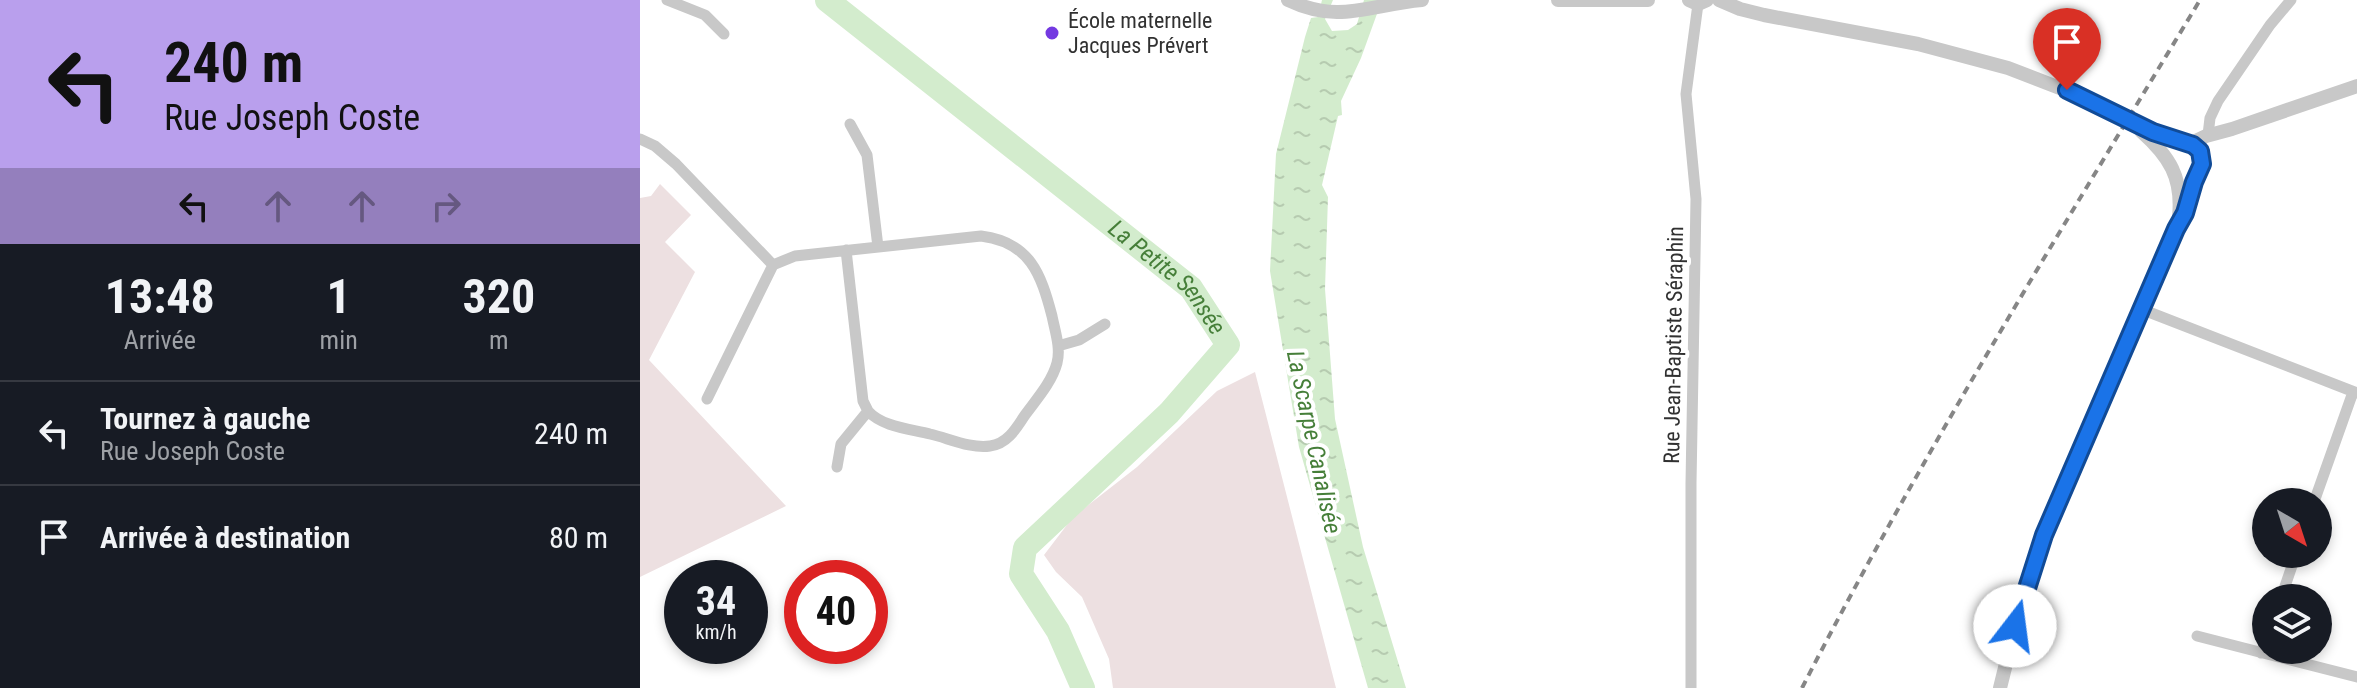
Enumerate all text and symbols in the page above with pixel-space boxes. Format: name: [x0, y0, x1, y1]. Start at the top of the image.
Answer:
place label: École maternelle Jacques Prévert: [1068, 8, 1212, 58]
pin: [2033, 8, 2101, 90]
icon: arrive: [2045, 20, 2089, 64]
marker: École maternelle Jacques Prévert: [1043, 24, 1061, 42]
text: 240 m: [164, 30, 303, 96]
icon: left: [32, 32, 136, 136]
text: Rue Joseph Coste: [164, 97, 420, 139]
icon: left: [172, 184, 216, 228]
icon: ahead: [256, 184, 300, 228]
icon: ahead: [340, 184, 384, 228]
icon: right: [424, 184, 468, 228]
water label: La Petite Sensée: [1103, 214, 1231, 340]
street label: Rue Jean-Baptiste Séraphin: [1659, 226, 1688, 464]
text: 13:48: [105, 268, 215, 325]
text: 1: [327, 268, 351, 325]
text: 320: [462, 268, 535, 325]
text: Arrivée: [124, 325, 196, 355]
text: min: [320, 325, 358, 355]
text: m: [489, 325, 509, 355]
water label: La Scarpe Canalisée: [1281, 348, 1347, 536]
text: Tournez à gauche: [100, 401, 310, 436]
icon: left: [32, 411, 76, 455]
text: 240 m: [534, 416, 608, 451]
text: Rue Joseph Coste: [100, 436, 285, 466]
north arrow: [2252, 488, 2332, 568]
map controls: [2252, 488, 2332, 664]
icon: arrive: [32, 515, 76, 559]
text: Arrivée à destination: [100, 520, 350, 555]
text: 80 m: [549, 520, 608, 555]
speed limit sign: 40: [784, 560, 888, 664]
text: 34: [696, 578, 736, 625]
position arrow: [1973, 584, 2057, 668]
button: layers: [2252, 584, 2332, 664]
text: km/h: [695, 620, 737, 644]

